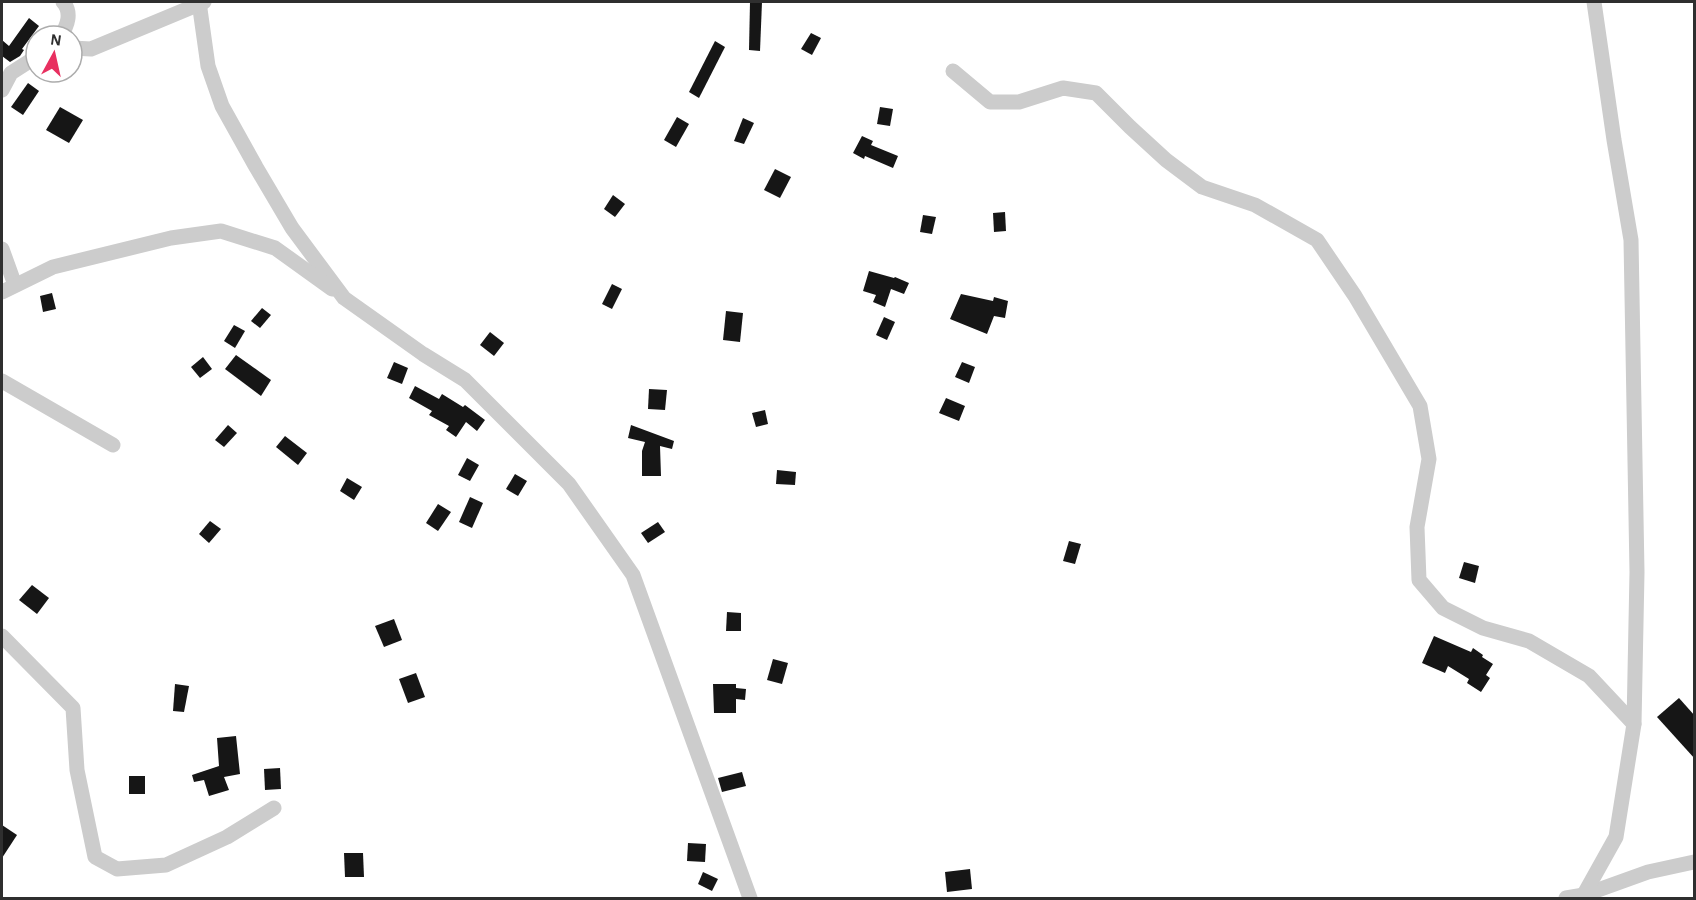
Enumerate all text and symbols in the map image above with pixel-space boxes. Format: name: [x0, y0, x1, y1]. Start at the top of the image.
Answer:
north arrow: [24, 24, 84, 84]
text: N: [49, 31, 63, 49]

